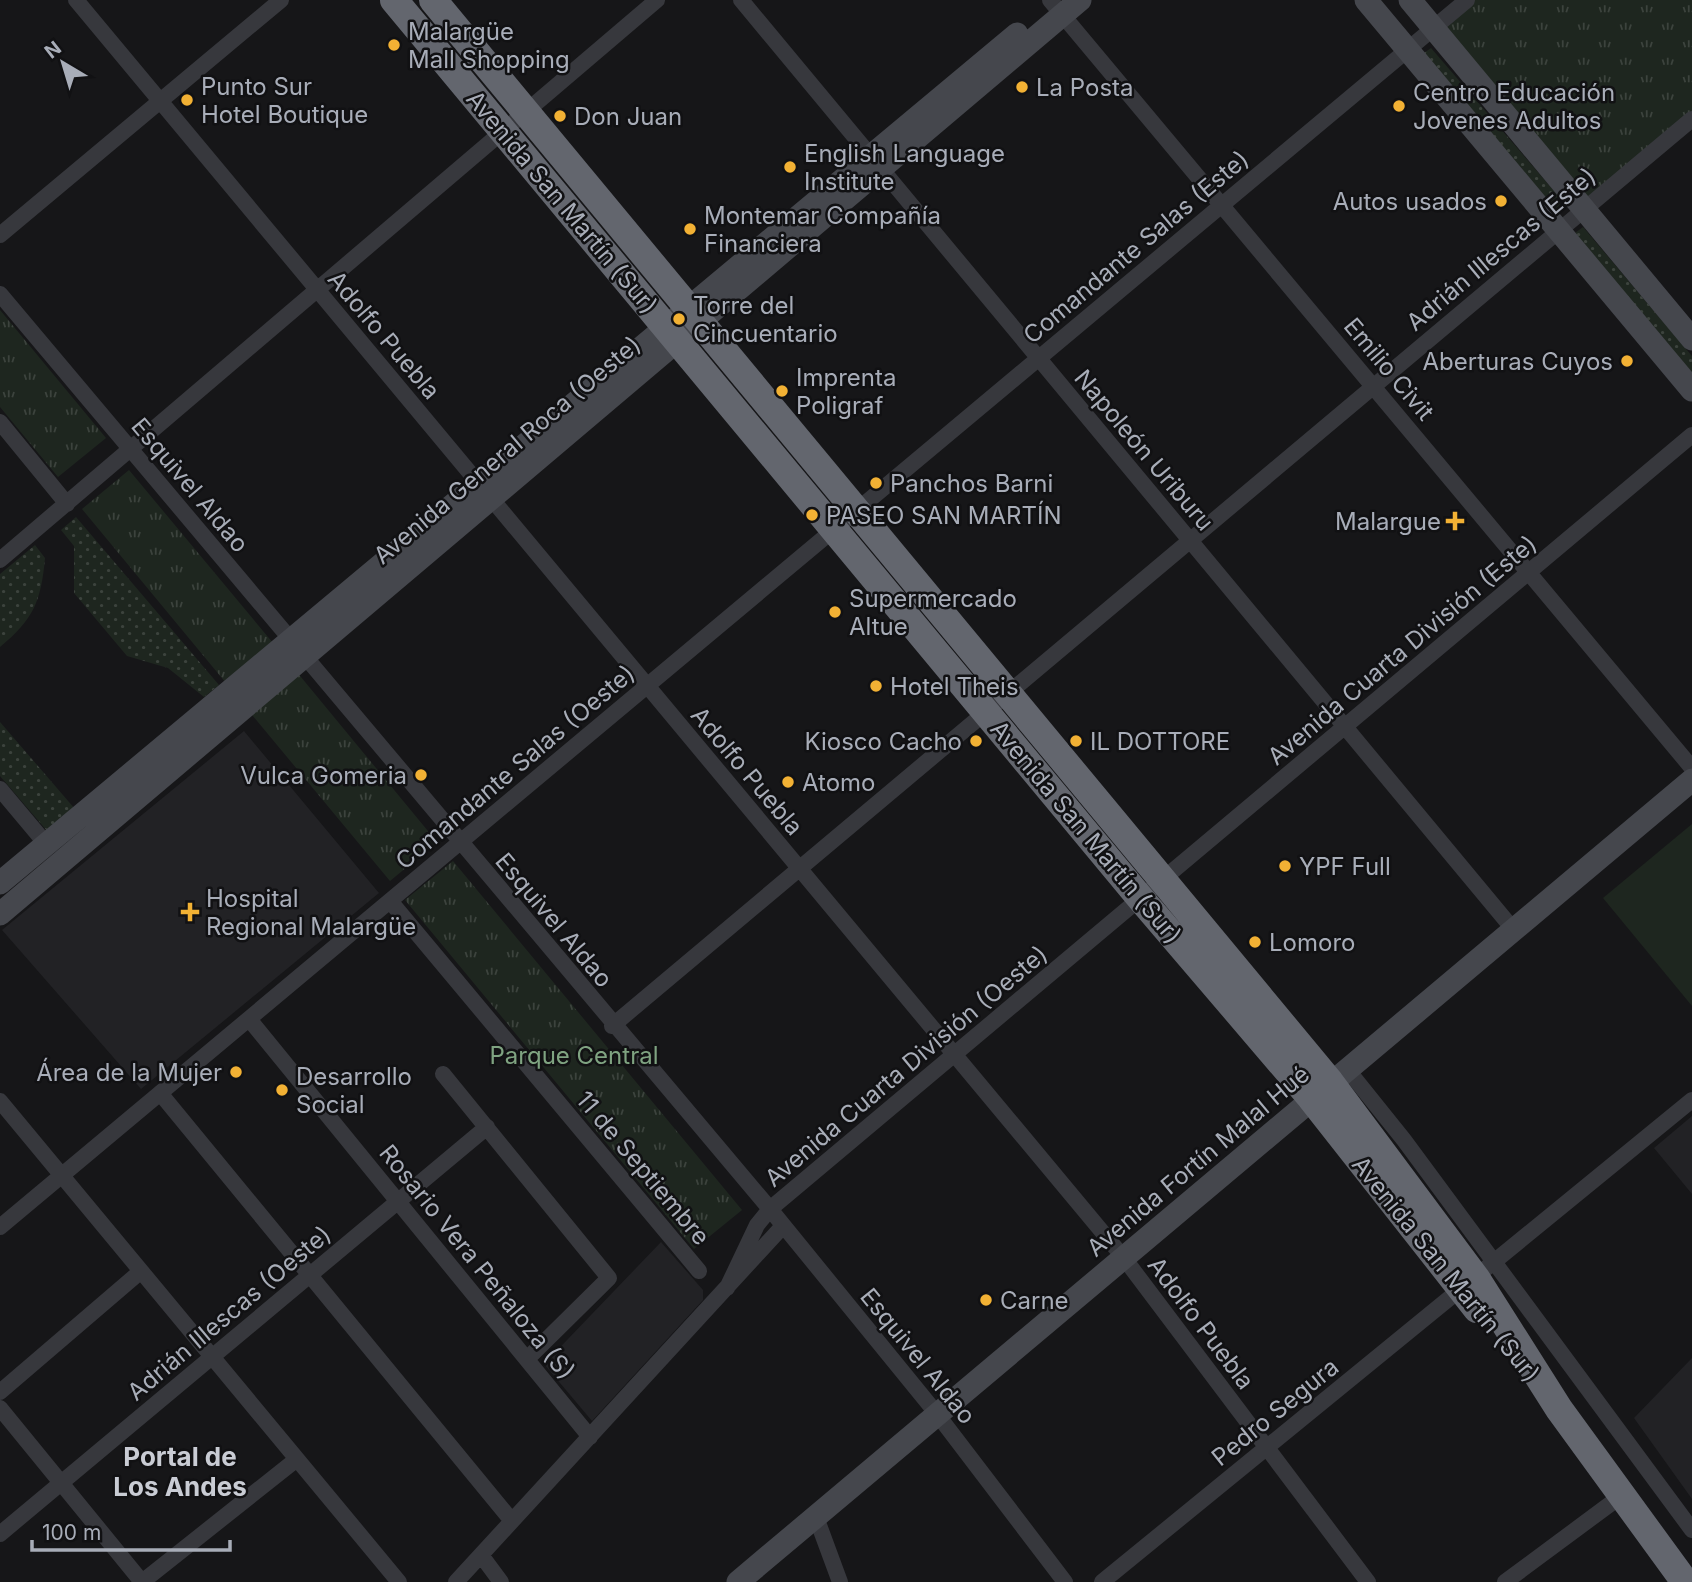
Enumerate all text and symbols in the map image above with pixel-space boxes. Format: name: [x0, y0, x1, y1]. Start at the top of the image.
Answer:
place label: Malargüe Mall Shopping: [408, 17, 570, 74]
north arrow: [28, 28, 98, 98]
text: N: [40, 36, 66, 64]
marker: Malargüe Mall Shopping: [386, 37, 402, 53]
place label: Punto Sur Hotel Boutique: [201, 72, 368, 129]
place label: La Posta: [1036, 73, 1134, 102]
place label: Centro Educación Jovenes Adultos: [1413, 78, 1615, 135]
marker: La Posta: [1014, 79, 1030, 95]
street label: Avenida San Martín (Sur): [460, 85, 664, 319]
marker: Punto Sur Hotel Boutique: [179, 92, 195, 108]
marker: Centro Educación Jovenes Adultos: [1391, 98, 1407, 114]
place label: Don Juan: [574, 102, 682, 131]
marker: Don Juan: [552, 108, 568, 124]
place label: English Language Institute: [804, 139, 1005, 196]
street label: Comandante Salas (Este): [1018, 144, 1254, 350]
marker: English Language Institute: [782, 159, 798, 175]
street label: Adrián Illescas (Este): [1400, 161, 1602, 337]
place label: Autos usados: [1333, 187, 1487, 216]
marker: Autos usados: [1493, 193, 1509, 209]
place label: Montemar Compañía Financiera: [704, 201, 941, 258]
marker: Montemar Compañía Financiera: [682, 221, 698, 237]
street label: Adolfo Puebla: [322, 265, 446, 405]
place label: Torre del Cincuentario: [693, 291, 838, 348]
marker: Torre del Cincuentario: [671, 311, 687, 327]
street label: Emilio Civit: [1338, 312, 1440, 426]
street label: Avenida General Roca (Oeste): [368, 330, 646, 570]
place label: Aberturas Cuyos: [1423, 347, 1613, 376]
marker: Aberturas Cuyos: [1619, 353, 1635, 369]
place label: Imprenta Poligraf: [796, 363, 896, 420]
street label: Napoleón Uriburu: [1068, 364, 1220, 536]
marker: Imprenta Poligraf: [774, 383, 790, 399]
street label: Esquivel Aldao: [125, 412, 255, 558]
place label: Panchos Barni: [890, 469, 1053, 498]
marker: Panchos Barni: [868, 475, 884, 491]
place label: PASEO SAN MARTÍN: [826, 500, 1062, 530]
marker: PASEO SAN MARTÍN: [804, 507, 820, 523]
place label: Malargue: [1335, 507, 1441, 536]
marker: Malargue: [1447, 513, 1463, 529]
street label: Avenida Cuarta División (Este): [1262, 529, 1542, 771]
place label: Supermercado Altue: [849, 584, 1017, 641]
marker: Supermercado Altue: [827, 604, 843, 620]
street label: Comandante Salas (Oeste): [390, 659, 640, 875]
place label: Hotel Theis: [890, 672, 1019, 701]
marker: Hotel Theis: [868, 678, 884, 694]
street label: Adolfo Puebla: [685, 701, 809, 841]
street label: Avenida San Martín (Sur): [984, 715, 1188, 949]
place label: Kiosco Cacho: [804, 727, 962, 756]
place label: IL DOTTORE: [1090, 727, 1230, 756]
marker: Kiosco Cacho: [968, 733, 984, 749]
marker: IL DOTTORE: [1068, 733, 1084, 749]
place label: Vulca Gomeria: [240, 761, 407, 790]
marker: Vulca Gomeria: [413, 767, 429, 783]
place label: Atomo: [802, 768, 876, 797]
marker: Atomo: [780, 774, 796, 790]
street label: Esquivel Aldao: [489, 847, 619, 993]
place label: YPF Full: [1299, 852, 1391, 881]
marker: YPF Full: [1277, 858, 1293, 874]
place label: Hospital Regional Malargüe: [206, 884, 416, 941]
marker: Hospital Regional Malargüe: [180, 902, 200, 922]
place label: Lomoro: [1269, 928, 1355, 957]
marker: Lomoro: [1247, 934, 1263, 950]
street label: Avenida Cuarta División (Oeste): [759, 939, 1053, 1193]
park label: Parque Central: [490, 1041, 658, 1070]
place label: Área de la Mujer: [36, 1057, 222, 1087]
street label: Avenida Fortín Malal Hué: [1081, 1059, 1315, 1263]
place label: Desarrollo Social: [296, 1062, 412, 1119]
marker: Área de la Mujer: [228, 1064, 244, 1080]
marker: Desarrollo Social: [274, 1082, 290, 1098]
street label: 11 de Septiembre: [570, 1085, 716, 1251]
street label: Rosario Vera Peñaloza (S): [373, 1139, 581, 1385]
street label: Avenida San Martín (Sur): [1346, 1150, 1546, 1388]
street label: Adrián Illescas (Oeste): [122, 1220, 336, 1406]
street label: Adolfo Puebla: [1142, 1251, 1260, 1395]
street label: Esquivel Aldao: [854, 1282, 982, 1430]
place label: Carne: [1000, 1286, 1069, 1315]
marker: Carne: [978, 1292, 994, 1308]
street label: Pedro Segura: [1206, 1352, 1344, 1472]
district label: Portal de Los Andes: [113, 1441, 247, 1502]
scale bar: [32, 1508, 229, 1552]
text: 100 m: [42, 1520, 101, 1545]

